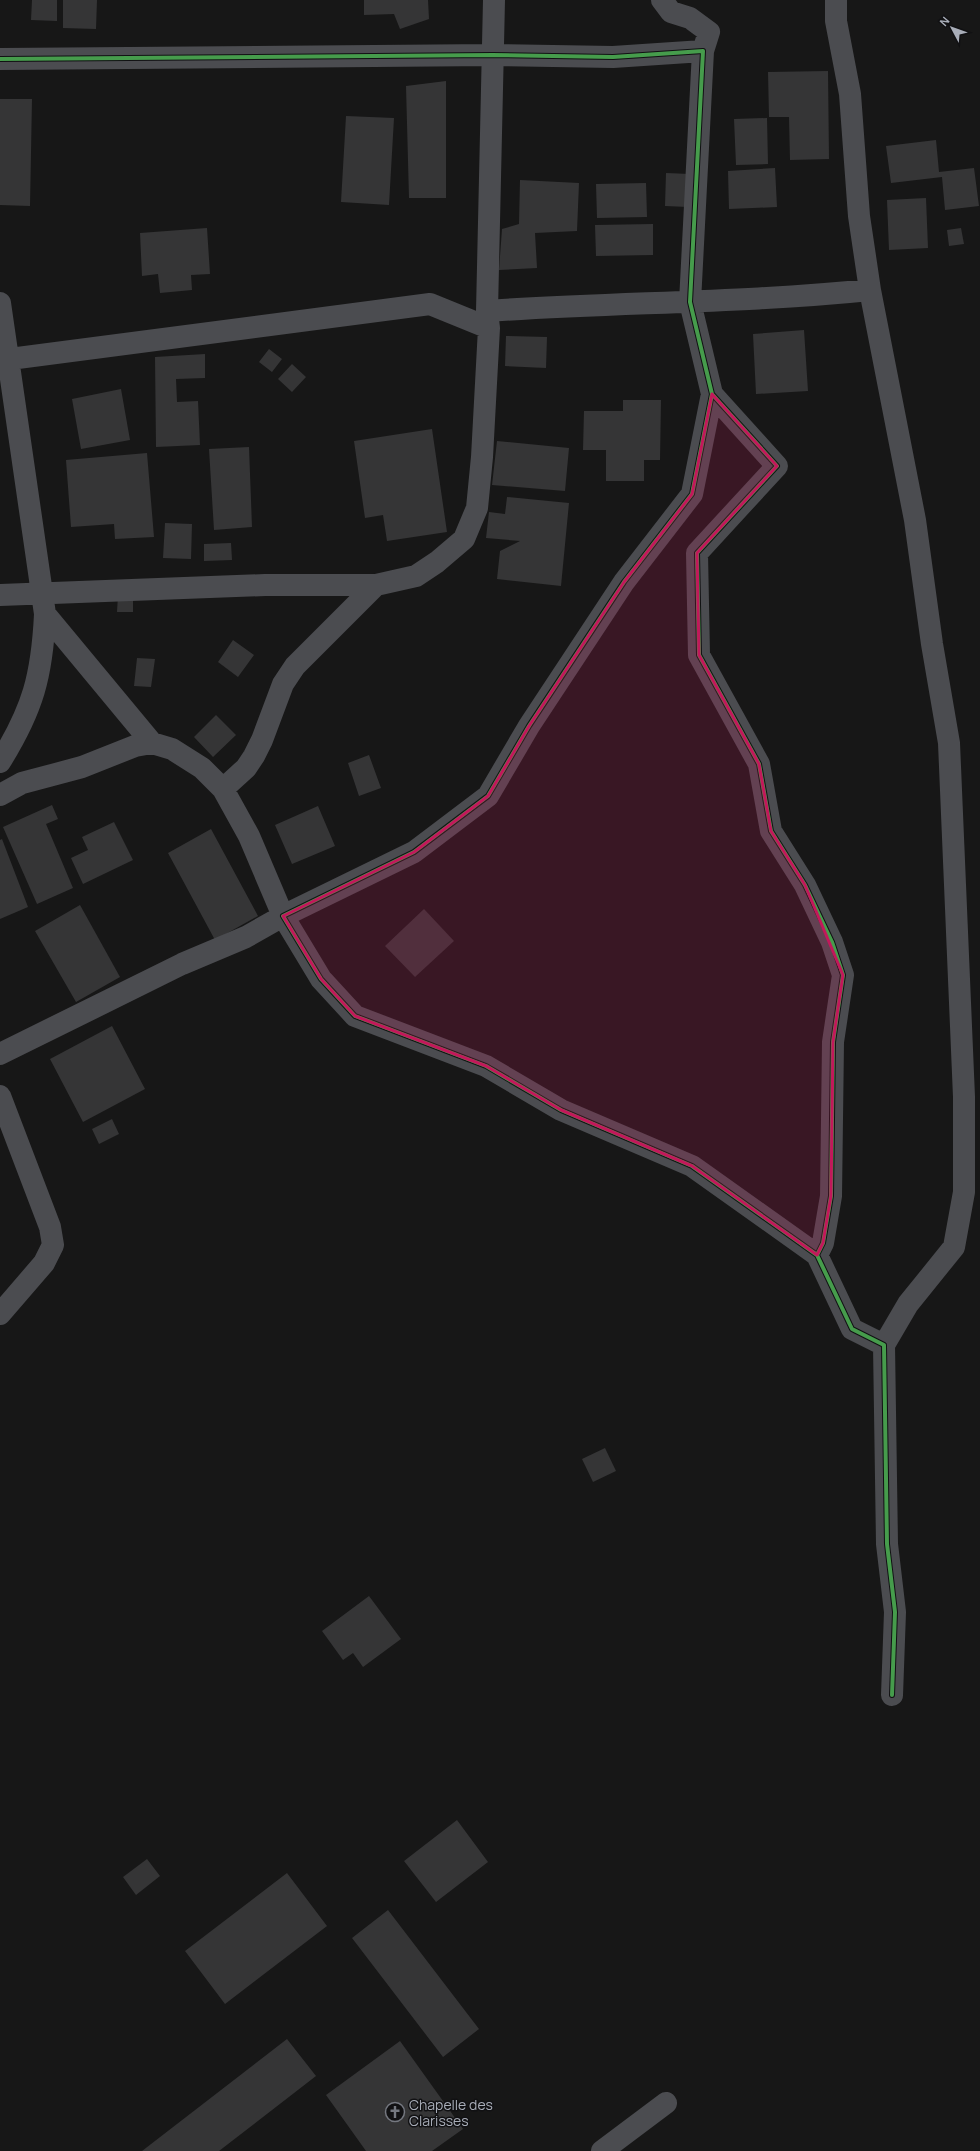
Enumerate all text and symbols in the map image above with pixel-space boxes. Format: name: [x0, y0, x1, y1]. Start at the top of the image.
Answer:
north arrow: [932, 8, 972, 48]
text: N: [936, 13, 952, 29]
place label: Chapelle des Clarisses: [409, 2095, 493, 2130]
church icon: Chapelle des Clarisses: [384, 2101, 406, 2123]

